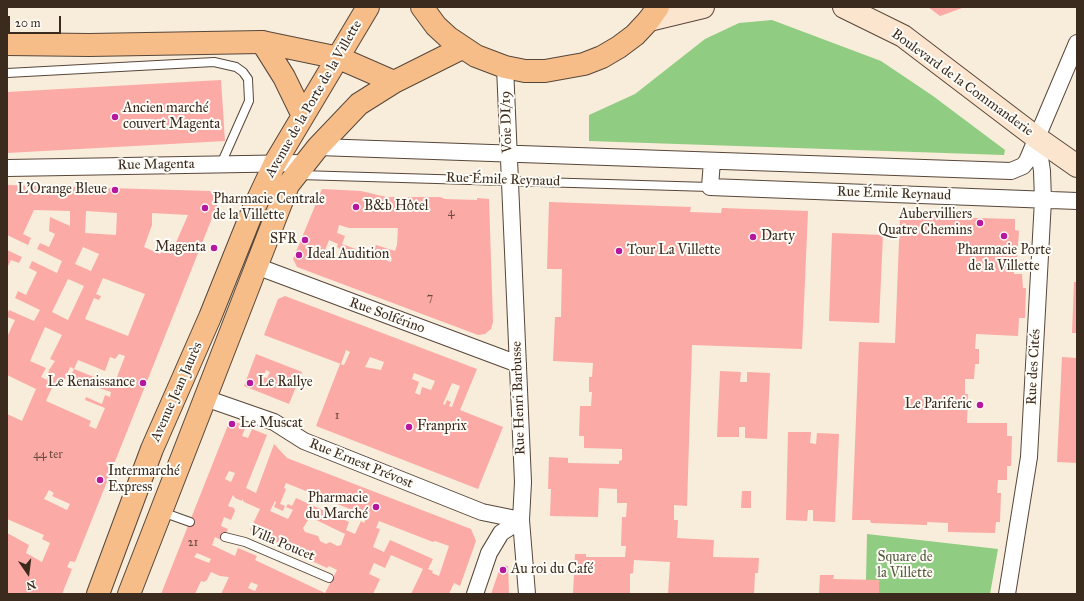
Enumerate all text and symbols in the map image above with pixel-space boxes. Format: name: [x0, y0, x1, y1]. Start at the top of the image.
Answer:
scale bar: [10, 8, 63, 34]
text: 20 m: [15, 16, 41, 30]
street label: Avenue de la Porte de la Villette: [262, 17, 366, 181]
street label: Boulevard de la Commanderie: [888, 26, 1036, 140]
street label: Voie DI/19: [498, 91, 516, 153]
place label: Ancien marché couvert Magenta: [123, 101, 220, 134]
marker: Ancien marché couvert Magenta: [110, 112, 120, 122]
street label: Rue Magenta: [117, 156, 195, 174]
street label: Rue Émile Reynaud: [446, 170, 560, 190]
place label: L'Orange Bleue: [17, 182, 107, 198]
street label: Rue Émile Reynaud: [837, 184, 951, 204]
marker: L'Orange Bleue: [110, 185, 120, 195]
place label: Pharmacie Centrale de la Villette: [213, 192, 325, 224]
place label: B&b Hôtel: [364, 199, 429, 215]
marker: B&b Hôtel: [351, 202, 361, 212]
marker: Pharmacie Centrale de la Villette: [200, 203, 210, 213]
house number: 4: [448, 206, 454, 220]
place label: Aubervilliers Quatre Chemins: [878, 207, 972, 240]
marker: Aubervilliers Quatre Chemins: [975, 218, 985, 228]
place label: Darty: [761, 229, 795, 245]
marker: Pharmacie Porte de la Villette: [999, 231, 1009, 241]
place label: SFR: [270, 232, 297, 248]
marker: Darty: [748, 232, 758, 242]
marker: SFR: [300, 235, 310, 245]
place label: Magenta: [155, 240, 206, 256]
marker: Magenta: [209, 243, 219, 253]
place label: Tour La Villette: [627, 243, 720, 259]
place label: Pharmacie Porte de la Villette: [957, 243, 1051, 276]
marker: Tour La Villette: [614, 246, 624, 256]
place label: Ideal Audition: [307, 247, 389, 263]
marker: Ideal Audition: [294, 250, 304, 260]
house number: 7: [427, 291, 433, 305]
street label: Rue Solférino: [347, 295, 427, 337]
street label: Rue des Cités: [1024, 328, 1044, 406]
street label: Avenue Jean Jaurès: [147, 339, 207, 445]
street label: Rue Henri Barbusse: [509, 341, 529, 455]
place label: Le Renaissance: [47, 375, 135, 391]
place label: Le Rallye: [258, 375, 313, 391]
marker: Le Renaissance: [138, 378, 148, 388]
marker: Le Rallye: [245, 378, 255, 388]
place label: Le Pariferic: [905, 397, 972, 413]
marker: Le Pariferic: [975, 400, 985, 410]
house number: 1: [335, 409, 339, 423]
place label: Le Muscat: [240, 416, 303, 432]
marker: Le Muscat: [227, 419, 237, 429]
place label: Franprix: [417, 419, 467, 435]
marker: Franprix: [404, 422, 414, 432]
street label: Rue Ernest Prévost: [307, 436, 415, 492]
house number: 44 ter: [33, 448, 63, 462]
place label: Intermarché Express: [108, 464, 180, 496]
marker: Intermarché Express: [95, 475, 105, 485]
place label: Pharmacie du Marché: [305, 491, 368, 524]
marker: Pharmacie du Marché: [371, 502, 381, 512]
street label: Villa Poucet: [247, 523, 317, 565]
house number: 21: [188, 536, 198, 550]
park label: Square de la Villette: [877, 550, 933, 582]
north arrow: [8, 553, 48, 593]
place label: Au roi du Café: [511, 562, 593, 578]
marker: Au roi du Café: [498, 565, 508, 575]
text: N: [25, 578, 37, 593]

